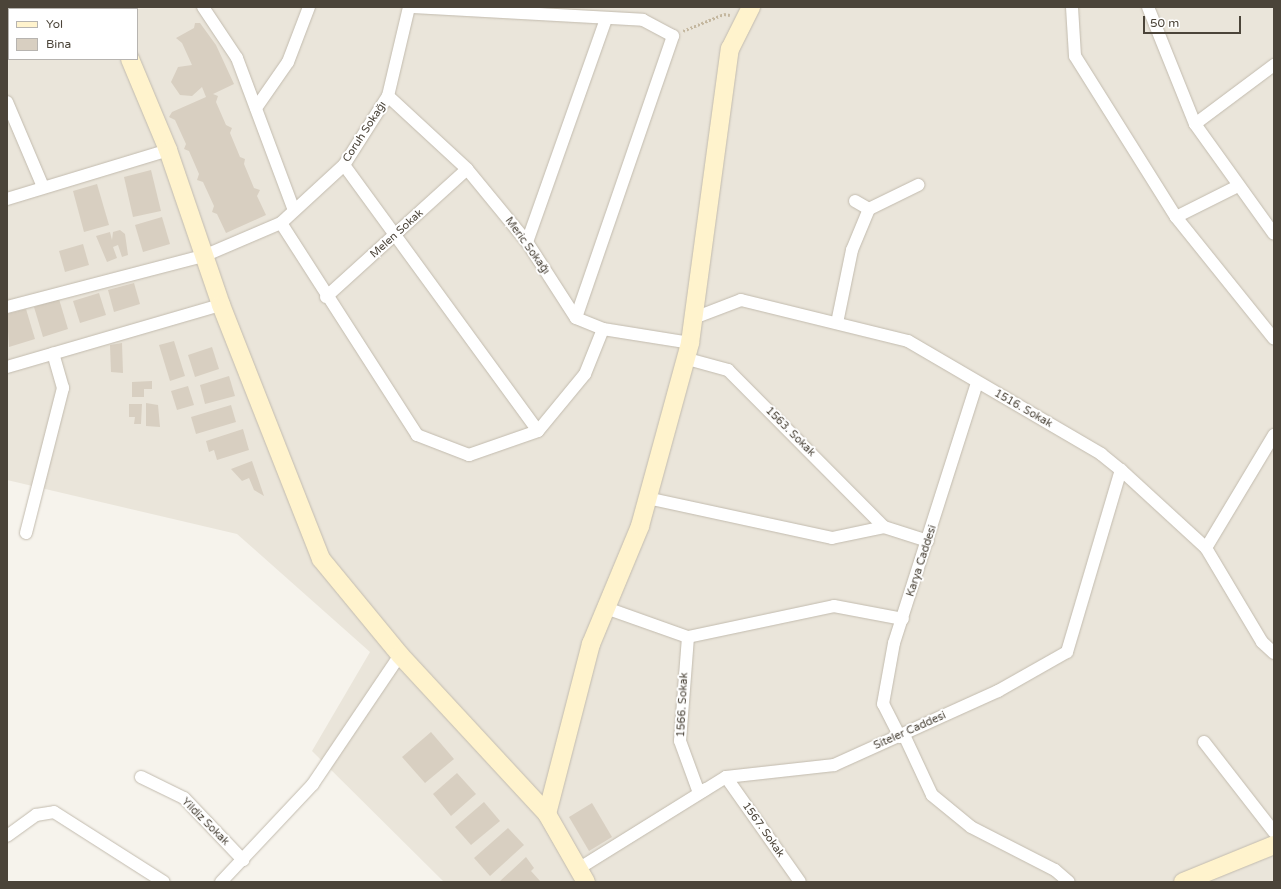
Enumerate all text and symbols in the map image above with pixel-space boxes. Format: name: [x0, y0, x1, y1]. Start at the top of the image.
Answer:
legend: [8, 8, 138, 60]
scale bar: [1145, 8, 1243, 34]
text: 50 m: [1150, 16, 1179, 30]
text: Yol: [46, 17, 63, 31]
text: Bina: [46, 37, 71, 51]
street label: Coruh Sokağı: [340, 99, 390, 165]
street label: Melen Sokak: [368, 207, 426, 261]
street label: Meric Sokağı: [502, 215, 552, 277]
street label: 1516. Sokak: [992, 387, 1054, 431]
street label: 1563. Sokak: [762, 404, 818, 460]
street label: Karya Caddesi: [904, 523, 940, 599]
street label: 1566. Sokak: [675, 672, 691, 738]
street label: Siteler Caddesi: [872, 709, 948, 753]
street label: Yildiz Sokak: [178, 795, 232, 849]
street label: 1567. Sokak: [739, 800, 787, 860]

